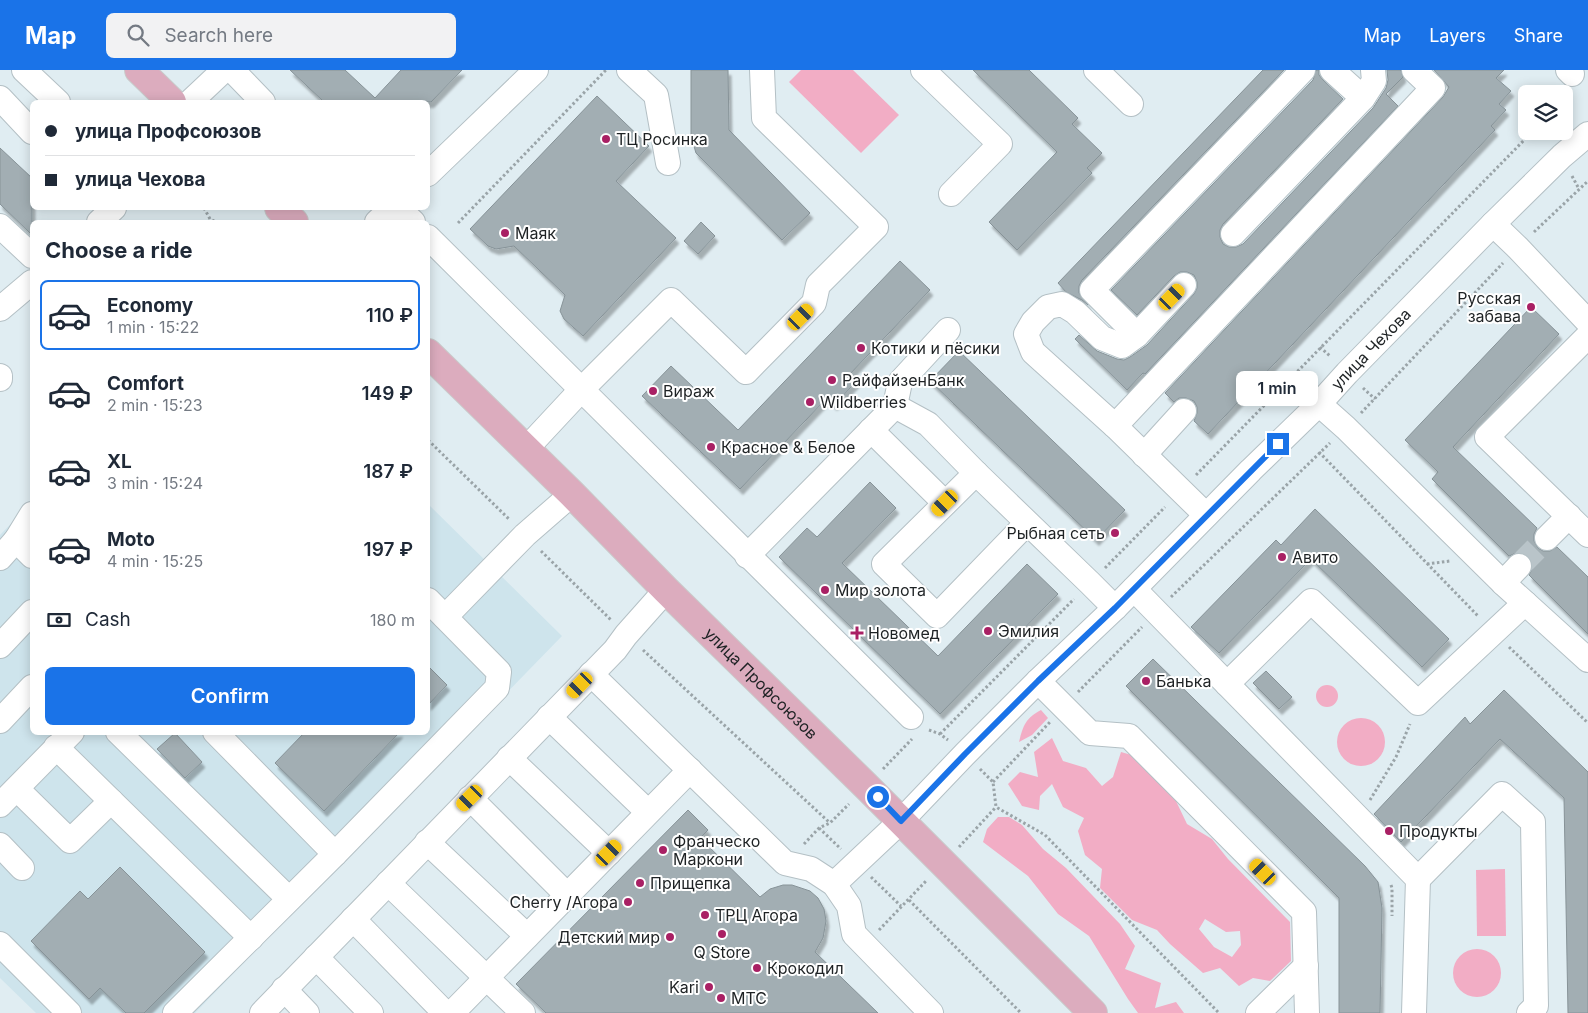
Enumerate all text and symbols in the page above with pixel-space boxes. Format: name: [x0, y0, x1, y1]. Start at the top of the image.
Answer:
search box: [106, 13, 456, 58]
text: Map: [25, 21, 76, 50]
icon: search: [124, 21, 152, 49]
text: Search here: [164, 24, 273, 47]
text: Map: [1364, 25, 1401, 46]
text: Layers: [1429, 25, 1486, 46]
text: Share: [1514, 25, 1563, 46]
map controls: [1518, 85, 1573, 140]
button: layers: [1518, 85, 1573, 140]
text: улица Профсоюзов: [75, 120, 261, 143]
place label: ТЦ Росинка: [616, 129, 708, 149]
marker: ТЦ Росинка: [600, 133, 612, 145]
text: улица Чехова: [75, 168, 206, 191]
place label: Маяк: [515, 223, 556, 243]
marker: Маяк: [499, 227, 511, 239]
text: Choose a ride: [45, 237, 193, 263]
car: [1156, 281, 1187, 313]
place label: Русская забава: [1457, 288, 1521, 326]
icon: car: [47, 293, 92, 338]
text: Economy: [107, 294, 193, 317]
car: [785, 301, 816, 333]
marker: Русская забава: [1525, 301, 1537, 313]
text: 110 ₽: [366, 304, 413, 327]
street label: улица Чехова: [1327, 304, 1415, 394]
text: 1 min · 15:22: [107, 317, 199, 337]
place label: Котики и пёсики: [871, 338, 1000, 358]
marker: Котики и пёсики: [855, 342, 867, 354]
place label: РайфайзенБанк: [842, 370, 965, 390]
icon: car: [47, 371, 92, 416]
text: Comfort: [107, 372, 184, 395]
callout: 1 min: [1237, 372, 1319, 406]
marker: РайфайзенБанк: [826, 374, 838, 386]
text: 1 min: [1257, 378, 1297, 398]
place label: Вираж: [663, 381, 715, 401]
text: 149 ₽: [362, 382, 413, 405]
marker: Вираж: [647, 385, 659, 397]
place label: Wildberries: [820, 392, 907, 412]
text: 2 min · 15:23: [107, 395, 203, 415]
marker: Wildberries: [804, 396, 816, 408]
route end: [1267, 433, 1289, 455]
place label: Красное & Белое: [721, 437, 855, 457]
marker: Красное & Белое: [705, 441, 717, 453]
icon: car: [47, 449, 92, 494]
text: XL: [107, 450, 132, 473]
text: 187 ₽: [363, 460, 413, 483]
text: 3 min · 15:24: [107, 473, 203, 493]
car: [929, 487, 960, 519]
place label: Рыбная сеть: [1007, 523, 1105, 543]
icon: car: [47, 527, 92, 572]
marker: Рыбная сеть: [1109, 527, 1121, 539]
text: Moto: [107, 528, 155, 551]
text: 197 ₽: [364, 538, 413, 561]
place label: Авито: [1292, 547, 1338, 567]
text: 4 min · 15:25: [107, 551, 203, 571]
marker: Авито: [1276, 551, 1288, 563]
place label: Мир золота: [835, 580, 926, 600]
marker: Мир золота: [819, 584, 831, 596]
icon: cash: [45, 606, 73, 634]
text: Cash: [85, 608, 131, 631]
text: 180 m: [370, 610, 415, 630]
place label: Эмилия: [998, 621, 1059, 641]
street label: улица Профсоюзов: [700, 623, 822, 743]
place label: Новомед: [868, 623, 940, 643]
marker: Эмилия: [982, 625, 994, 637]
marker: Новомед: [850, 626, 864, 640]
button: Confirm: [45, 667, 415, 725]
car: [564, 669, 595, 701]
place label: Банька: [1156, 671, 1211, 691]
marker: Банька: [1140, 675, 1152, 687]
car: [454, 782, 485, 814]
route start: [867, 786, 889, 808]
place label: Продукты: [1399, 821, 1477, 841]
marker: Продукты: [1383, 825, 1395, 837]
place label: Франческо Маркони: [673, 831, 760, 869]
car: [593, 837, 624, 869]
marker: Франческо Маркони: [657, 844, 669, 856]
car: [1247, 856, 1278, 888]
place label: Прищепка: [650, 873, 731, 893]
marker: Прищепка: [634, 877, 646, 889]
place label: Cherry /Агора: [509, 892, 618, 912]
marker: Cherry /Агора: [622, 896, 634, 908]
place label: ТРЦ Агора: [715, 905, 798, 925]
marker: ТРЦ Агора: [699, 909, 711, 921]
place label: Детский мир: [558, 927, 660, 947]
marker: Q Store: [716, 928, 728, 940]
marker: Детский мир: [664, 931, 676, 943]
place label: Q Store: [694, 942, 750, 962]
place label: Крокодил: [767, 958, 844, 978]
marker: Крокодил: [751, 962, 763, 974]
place label: Kari: [669, 977, 699, 997]
marker: Kari: [703, 981, 715, 993]
place label: МТС: [731, 988, 767, 1008]
marker: МТС: [715, 992, 727, 1004]

